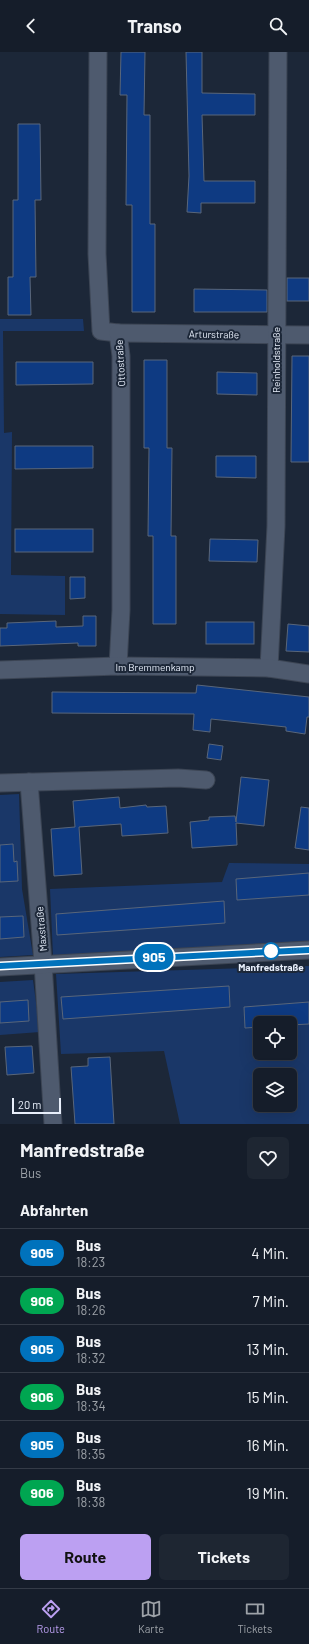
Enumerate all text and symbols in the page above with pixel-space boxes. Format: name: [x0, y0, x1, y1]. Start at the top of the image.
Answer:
icon: back: [20, 15, 42, 37]
text: Transo: [127, 15, 182, 37]
icon: search: [267, 15, 289, 37]
street label: Reinholdstraße: [270, 327, 282, 393]
street label: Arturstraße: [189, 328, 239, 340]
street label: Ottostraße: [113, 339, 127, 387]
street label: Im Bremmenkamp: [115, 661, 195, 673]
street label: Maxstraße: [33, 906, 49, 952]
marker: Manfredstraße: [262, 942, 280, 960]
line badge: 905: [131, 944, 177, 970]
text: 905: [143, 948, 165, 965]
place label: Manfredstraße: [238, 961, 304, 973]
map controls: [253, 1016, 297, 1112]
button: locate: [253, 1016, 297, 1060]
button: layers: [253, 1068, 297, 1112]
scale bar: [12, 1096, 61, 1115]
text: 20 m: [18, 1098, 41, 1111]
button: heart: [247, 1137, 289, 1179]
text: Manfredstraße: [20, 1138, 145, 1161]
text: Bus: [20, 1165, 41, 1181]
text: Abfahrten: [20, 1201, 88, 1219]
text: Bus: [76, 1236, 101, 1254]
text: 905: [31, 1244, 53, 1261]
text: 4 Min.: [251, 1244, 289, 1262]
text: 18:23: [76, 1254, 105, 1270]
text: Bus: [76, 1284, 101, 1302]
text: 906: [31, 1292, 53, 1309]
text: 7 Min.: [252, 1292, 289, 1310]
text: 18:26: [76, 1302, 105, 1318]
text: Bus: [76, 1332, 101, 1350]
text: 905: [31, 1340, 53, 1357]
text: 13 Min.: [247, 1340, 289, 1358]
text: 18:32: [76, 1350, 105, 1366]
text: Bus: [76, 1380, 101, 1398]
text: 906: [31, 1388, 53, 1405]
text: 15 Min.: [247, 1388, 289, 1406]
text: 18:34: [76, 1398, 106, 1414]
text: Bus: [76, 1428, 101, 1446]
text: 905: [31, 1436, 53, 1453]
text: 16 Min.: [247, 1436, 289, 1454]
text: 18:35: [76, 1446, 105, 1462]
text: Bus: [76, 1476, 101, 1494]
text: 906: [31, 1484, 53, 1501]
text: 19 Min.: [246, 1484, 289, 1502]
text: 18:38: [76, 1494, 105, 1510]
button: Route: [20, 1534, 151, 1580]
button: Tickets: [159, 1534, 289, 1580]
tab: Route: [37, 1598, 65, 1635]
tab: Karte: [138, 1598, 164, 1635]
tab: Tickets: [237, 1598, 272, 1635]

